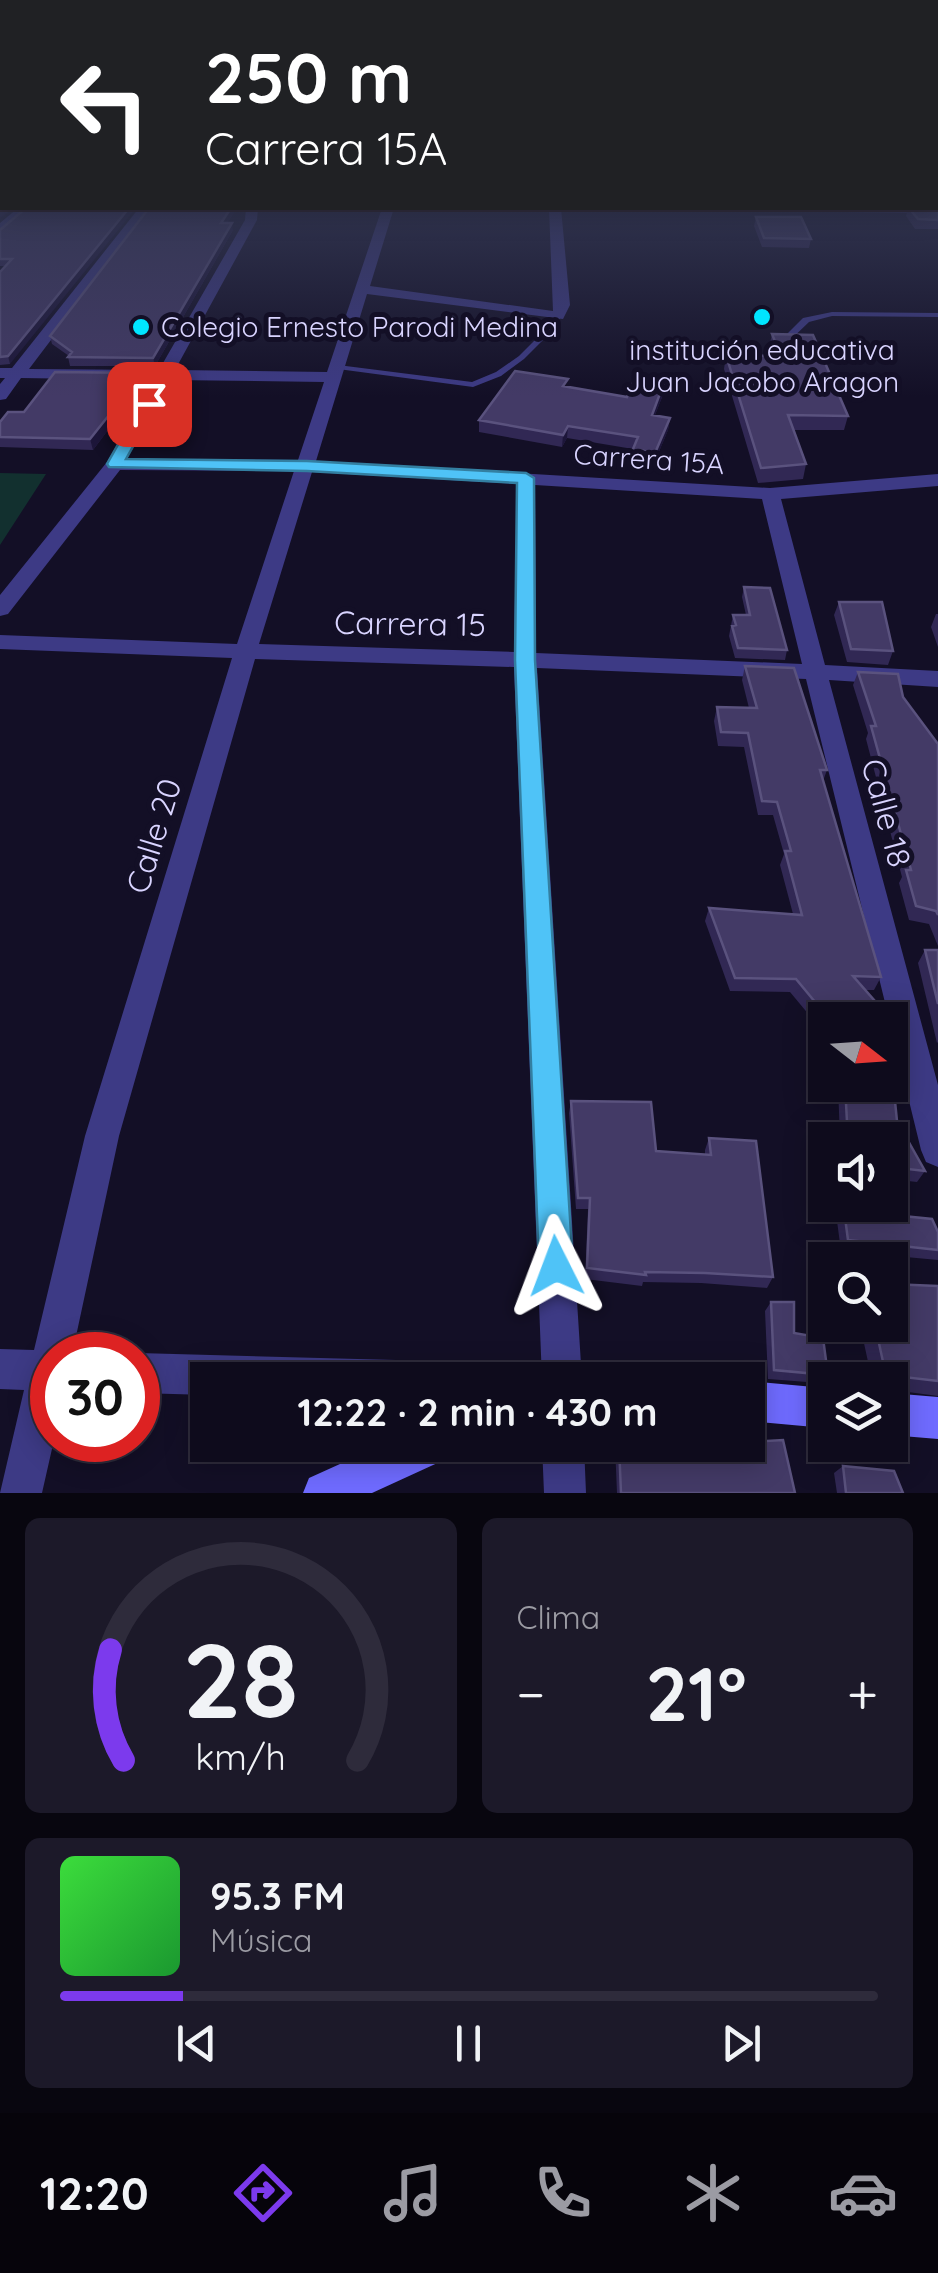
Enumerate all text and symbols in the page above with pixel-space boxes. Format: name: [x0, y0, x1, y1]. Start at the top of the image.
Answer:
text: 250 m: [205, 33, 412, 121]
icon: left: [40, 40, 170, 170]
text: Carrera 15A: [205, 120, 447, 176]
marker: institución educativa Juan Jacobo Aragon: [751, 306, 773, 328]
place label: Colegio Ernesto Parodi Medina: [161, 309, 558, 344]
marker: Colegio Ernesto Parodi Medina: [130, 316, 152, 338]
place label: institución educativa Juan Jacobo Aragon: [625, 332, 899, 399]
pin: [107, 362, 192, 447]
icon: arrive: [122, 377, 177, 432]
street label: Carrera 15A: [573, 436, 725, 481]
street label: Carrera 15: [334, 602, 486, 644]
street label: Calle 18: [853, 754, 921, 871]
street label: Calle 20: [117, 773, 189, 898]
north arrow: [808, 1002, 908, 1102]
map controls: [808, 1002, 908, 1462]
button: sound: [808, 1122, 908, 1222]
position arrow: [504, 1214, 608, 1318]
button: search: [808, 1242, 908, 1342]
speed limit sign: 30: [30, 1332, 160, 1462]
button: layers: [808, 1362, 908, 1462]
text: 12:22 · 2 min · 430 m: [297, 1388, 658, 1436]
text: Clima: [517, 1597, 600, 1637]
text: 28: [183, 1614, 299, 1744]
text: 21°: [645, 1646, 747, 1740]
text: −: [517, 1659, 545, 1728]
text: +: [847, 1659, 878, 1728]
text: km/h: [195, 1734, 286, 1779]
text: 95.3 FM: [210, 1872, 345, 1920]
text: Música: [210, 1920, 313, 1960]
icon: previous: [169, 2016, 224, 2071]
icon: pause: [441, 2016, 496, 2071]
icon: next: [714, 2016, 769, 2071]
icon: directions: [228, 2158, 298, 2228]
icon: music: [378, 2158, 448, 2228]
icon: phone: [528, 2158, 598, 2228]
icon: climate: [678, 2158, 748, 2228]
icon: car: [828, 2158, 898, 2228]
text: 12:20: [40, 2165, 149, 2221]

